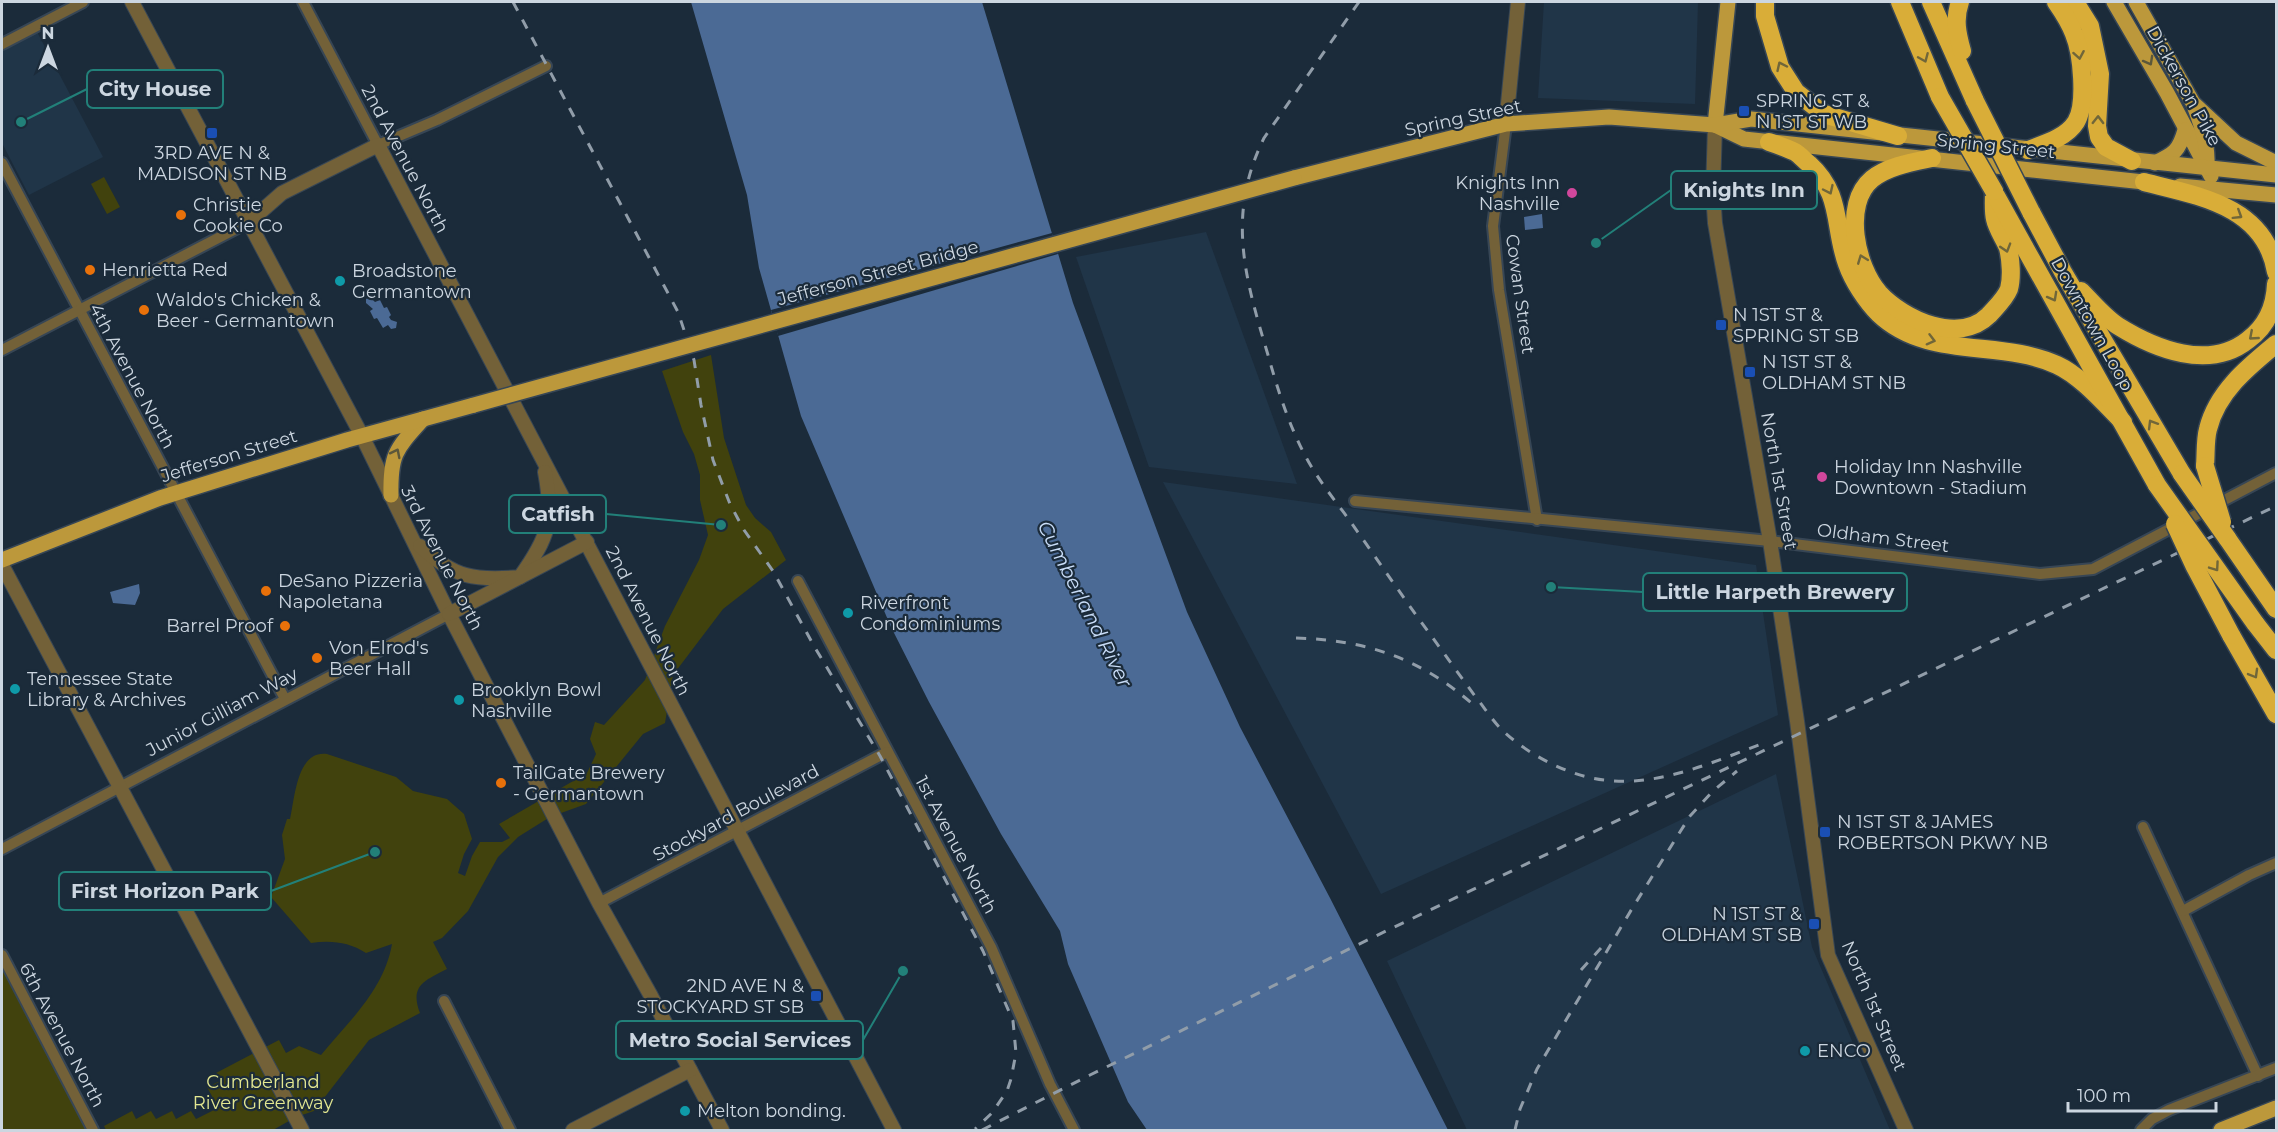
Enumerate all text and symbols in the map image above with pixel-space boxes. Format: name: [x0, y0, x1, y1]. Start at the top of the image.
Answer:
north arrow: [18, 18, 78, 78]
street label: Dickerson Pike: [2142, 22, 2226, 150]
text: N: [42, 24, 54, 43]
one-way arrow: [2072, 49, 2085, 59]
one-way arrow: [1917, 52, 1929, 63]
one-way arrow: [2142, 55, 2153, 66]
one-way arrow: [1777, 62, 1789, 73]
callout: City House: [87, 70, 223, 108]
text: City House: [99, 77, 211, 101]
street label: 2nd Avenue North: [357, 81, 453, 237]
place label: SPRING ST & N 1ST ST WB: [1756, 90, 1870, 133]
street label: Spring Street: [1403, 95, 1523, 141]
marker: SPRING ST & N 1ST ST WB: [1737, 104, 1751, 118]
one-way arrow: [2092, 116, 2104, 125]
marker: 3RD AVE N & MADISON ST NB: [205, 126, 219, 140]
street label: Spring Street: [1936, 129, 2056, 163]
place label: 3RD AVE N & MADISON ST NB: [137, 142, 287, 185]
callout: Knights Inn: [1671, 171, 1817, 209]
place label: Knights Inn Nashville: [1455, 172, 1560, 215]
text: Knights Inn: [1683, 178, 1805, 202]
one-way arrow: [1821, 184, 1833, 195]
marker: Knights Inn Nashville: [1565, 186, 1579, 200]
place label: Christie Cookie Co: [193, 194, 283, 237]
one-way arrow: [2232, 207, 2242, 219]
marker: Christie Cookie Co: [174, 208, 188, 222]
street label: Cowan Street: [1501, 233, 1539, 355]
street label: Jefferson Street Bridge: [774, 236, 981, 311]
one-way arrow: [1999, 242, 2011, 253]
street label: Downtown Loop: [2046, 253, 2138, 395]
one-way arrow: [1857, 254, 1869, 265]
place label: Henrietta Red: [102, 259, 228, 281]
place label: Broadstone Germantown: [352, 260, 472, 303]
marker: Henrietta Red: [83, 263, 97, 277]
marker: Broadstone Germantown: [333, 274, 347, 288]
place label: Waldo's Chicken & Beer - Germantown: [156, 289, 335, 332]
one-way arrow: [2046, 291, 2058, 302]
street label: 4th Avenue North: [84, 299, 180, 453]
marker: Waldo's Chicken & Beer - Germantown: [137, 303, 151, 317]
place label: N 1ST ST & SPRING ST SB: [1733, 304, 1859, 347]
marker: N 1ST ST & SPRING ST SB: [1714, 318, 1728, 332]
one-way arrow: [2249, 329, 2260, 340]
one-way arrow: [1926, 332, 1936, 345]
place label: N 1ST ST & OLDHAM ST NB: [1762, 351, 1906, 394]
marker: N 1ST ST & OLDHAM ST NB: [1743, 365, 1757, 379]
street label: North 1st Street: [1756, 410, 1802, 552]
one-way arrow: [2148, 420, 2159, 430]
street label: Jefferson Street: [157, 425, 300, 487]
one-way arrow: [389, 449, 400, 459]
place label: Holiday Inn Nashville Downtown - Stadium: [1834, 456, 2027, 499]
marker: Holiday Inn Nashville Downtown - Stadium: [1815, 470, 1829, 484]
street label: 3rd Avenue North: [396, 482, 488, 634]
callout: Catfish: [509, 495, 606, 533]
text: Catfish: [521, 502, 595, 526]
water label: Cumberland River: [1033, 517, 1138, 692]
street label: Oldham Street: [1816, 519, 1950, 557]
street label: 2nd Avenue North: [601, 543, 695, 699]
one-way arrow: [2208, 560, 2219, 571]
place label: DeSano Pizzeria Napoletana: [278, 570, 423, 613]
callout: Little Harpeth Brewery: [1643, 573, 1907, 611]
text: Little Harpeth Brewery: [1655, 580, 1896, 604]
marker: DeSano Pizzeria Napoletana: [259, 584, 273, 598]
place label: Riverfront Condominiums: [860, 592, 1000, 635]
marker: Riverfront Condominiums: [841, 606, 855, 620]
place label: Barrel Proof: [166, 615, 274, 637]
marker: Barrel Proof: [278, 619, 292, 633]
place label: Von Elrod's Beer Hall: [329, 637, 429, 680]
marker: Von Elrod's Beer Hall: [310, 651, 324, 665]
street label: Junior Gilliam Way: [142, 663, 302, 762]
place label: Tennessee State Library & Archives: [27, 668, 186, 711]
one-way arrow: [2247, 668, 2258, 678]
place label: Brooklyn Bowl Nashville: [471, 679, 602, 722]
marker: Tennessee State Library & Archives: [8, 682, 22, 696]
marker: Brooklyn Bowl Nashville: [452, 693, 466, 707]
street label: Stockyard Boulevard: [649, 760, 823, 866]
place label: TailGate Brewery - Germantown: [513, 762, 665, 805]
street label: 1st Avenue North: [910, 772, 1002, 918]
marker: TailGate Brewery - Germantown: [494, 776, 508, 790]
place label: N 1ST ST & JAMES ROBERTSON PKWY NB: [1837, 811, 2048, 854]
marker: N 1ST ST & JAMES ROBERTSON PKWY NB: [1818, 825, 1832, 839]
callout: First Horizon Park: [59, 872, 271, 910]
text: First Horizon Park: [71, 879, 260, 903]
place label: N 1ST ST & OLDHAM ST SB: [1661, 903, 1802, 946]
marker: N 1ST ST & OLDHAM ST SB: [1807, 917, 1821, 931]
street label: North 1st Street: [1837, 938, 1911, 1074]
street label: 6th Avenue North: [15, 959, 109, 1111]
place label: 2ND AVE N & STOCKYARD ST SB: [636, 975, 804, 1018]
marker: 2ND AVE N & STOCKYARD ST SB: [809, 989, 823, 1003]
callout: Metro Social Services: [616, 1021, 863, 1059]
text: Metro Social Services: [629, 1028, 852, 1052]
place label: ENCO: [1817, 1040, 1871, 1062]
marker: ENCO: [1798, 1044, 1812, 1058]
park label: Cumberland River Greenway: [193, 1071, 333, 1114]
scale bar: [2068, 1075, 2216, 1113]
text: 100 m: [2077, 1085, 2131, 1107]
place label: Melton bonding.: [697, 1100, 846, 1122]
marker: Melton bonding.: [678, 1104, 692, 1118]

